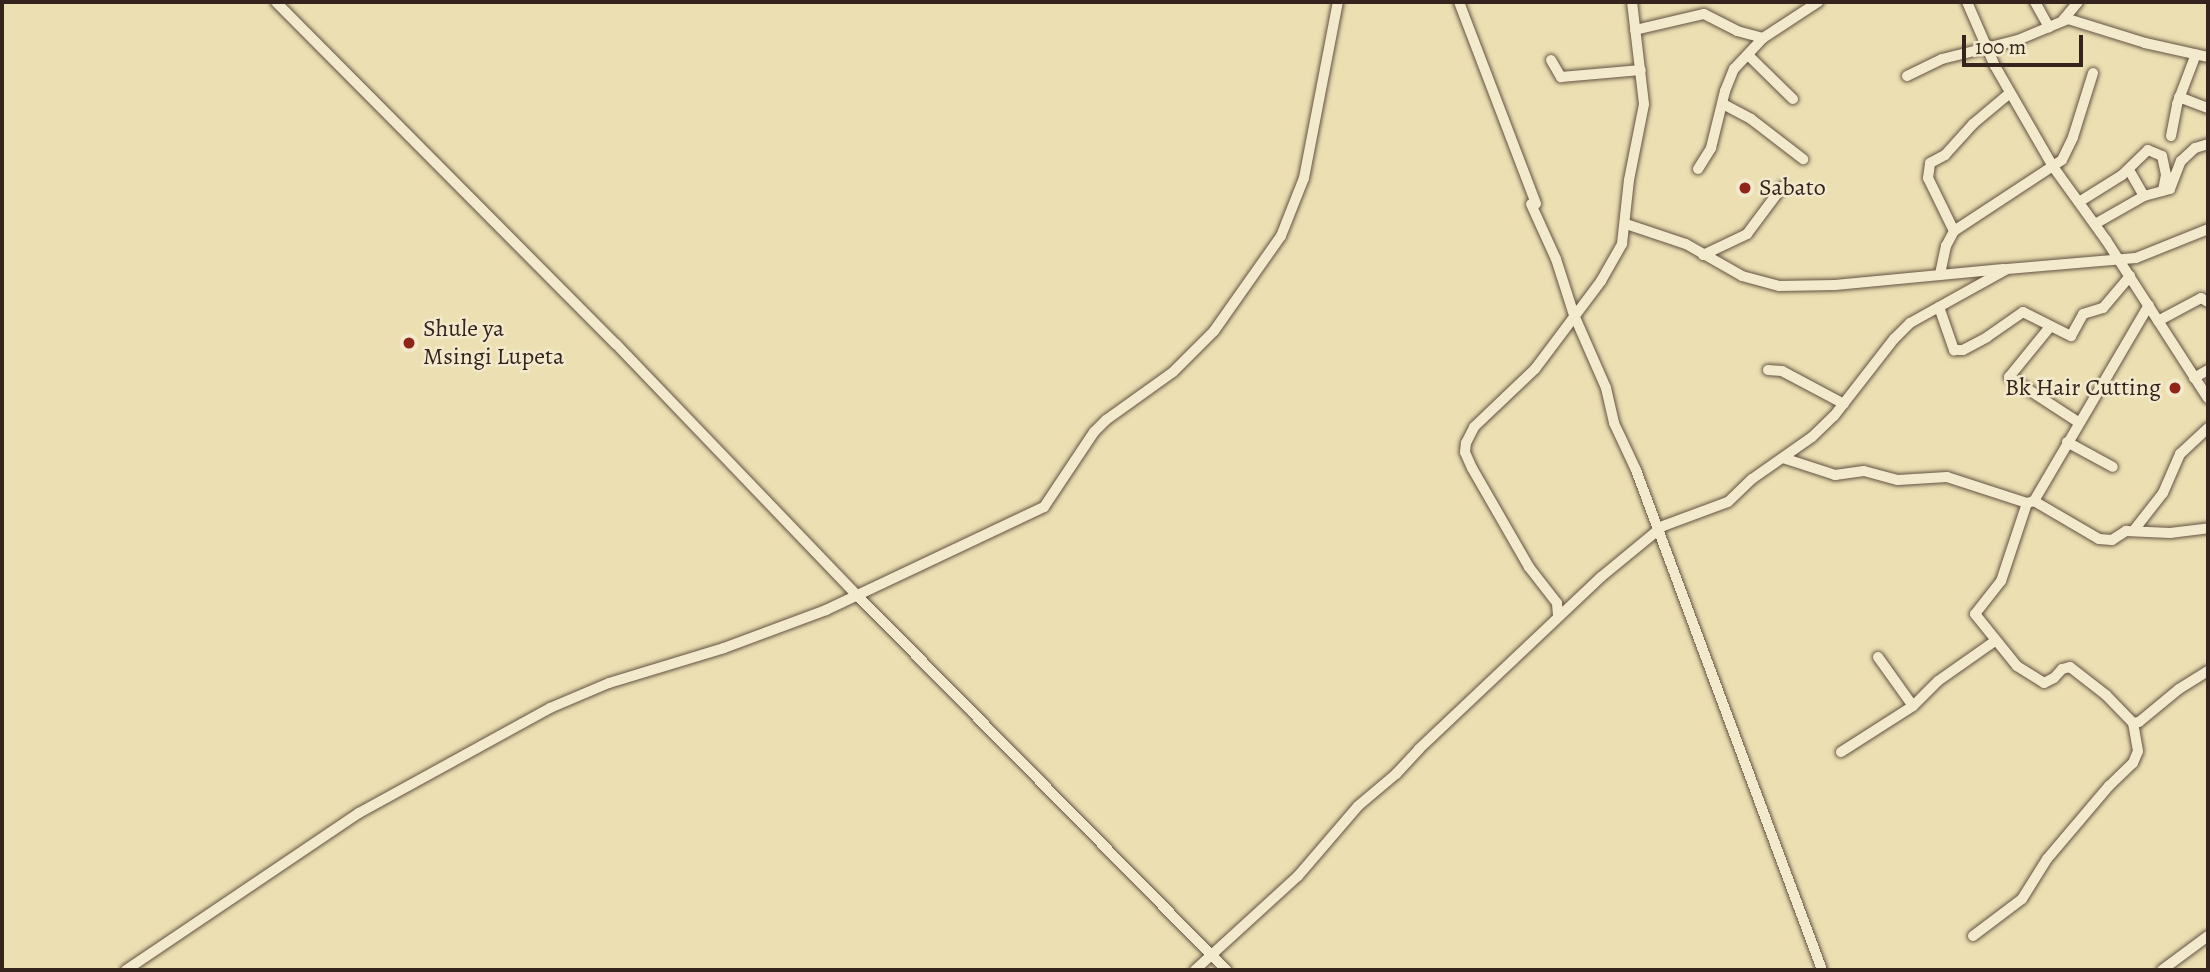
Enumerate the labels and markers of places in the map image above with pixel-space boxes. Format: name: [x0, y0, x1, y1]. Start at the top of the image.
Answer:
place label: Sabato: [1759, 174, 1826, 202]
marker: Sabato: [1737, 180, 1753, 196]
place label: Shule ya Msingi Lupeta: [423, 315, 564, 371]
marker: Shule ya Msingi Lupeta: [401, 335, 417, 351]
place label: Bk Hair Cutting: [2005, 374, 2161, 402]
marker: Bk Hair Cutting: [2167, 380, 2183, 396]

